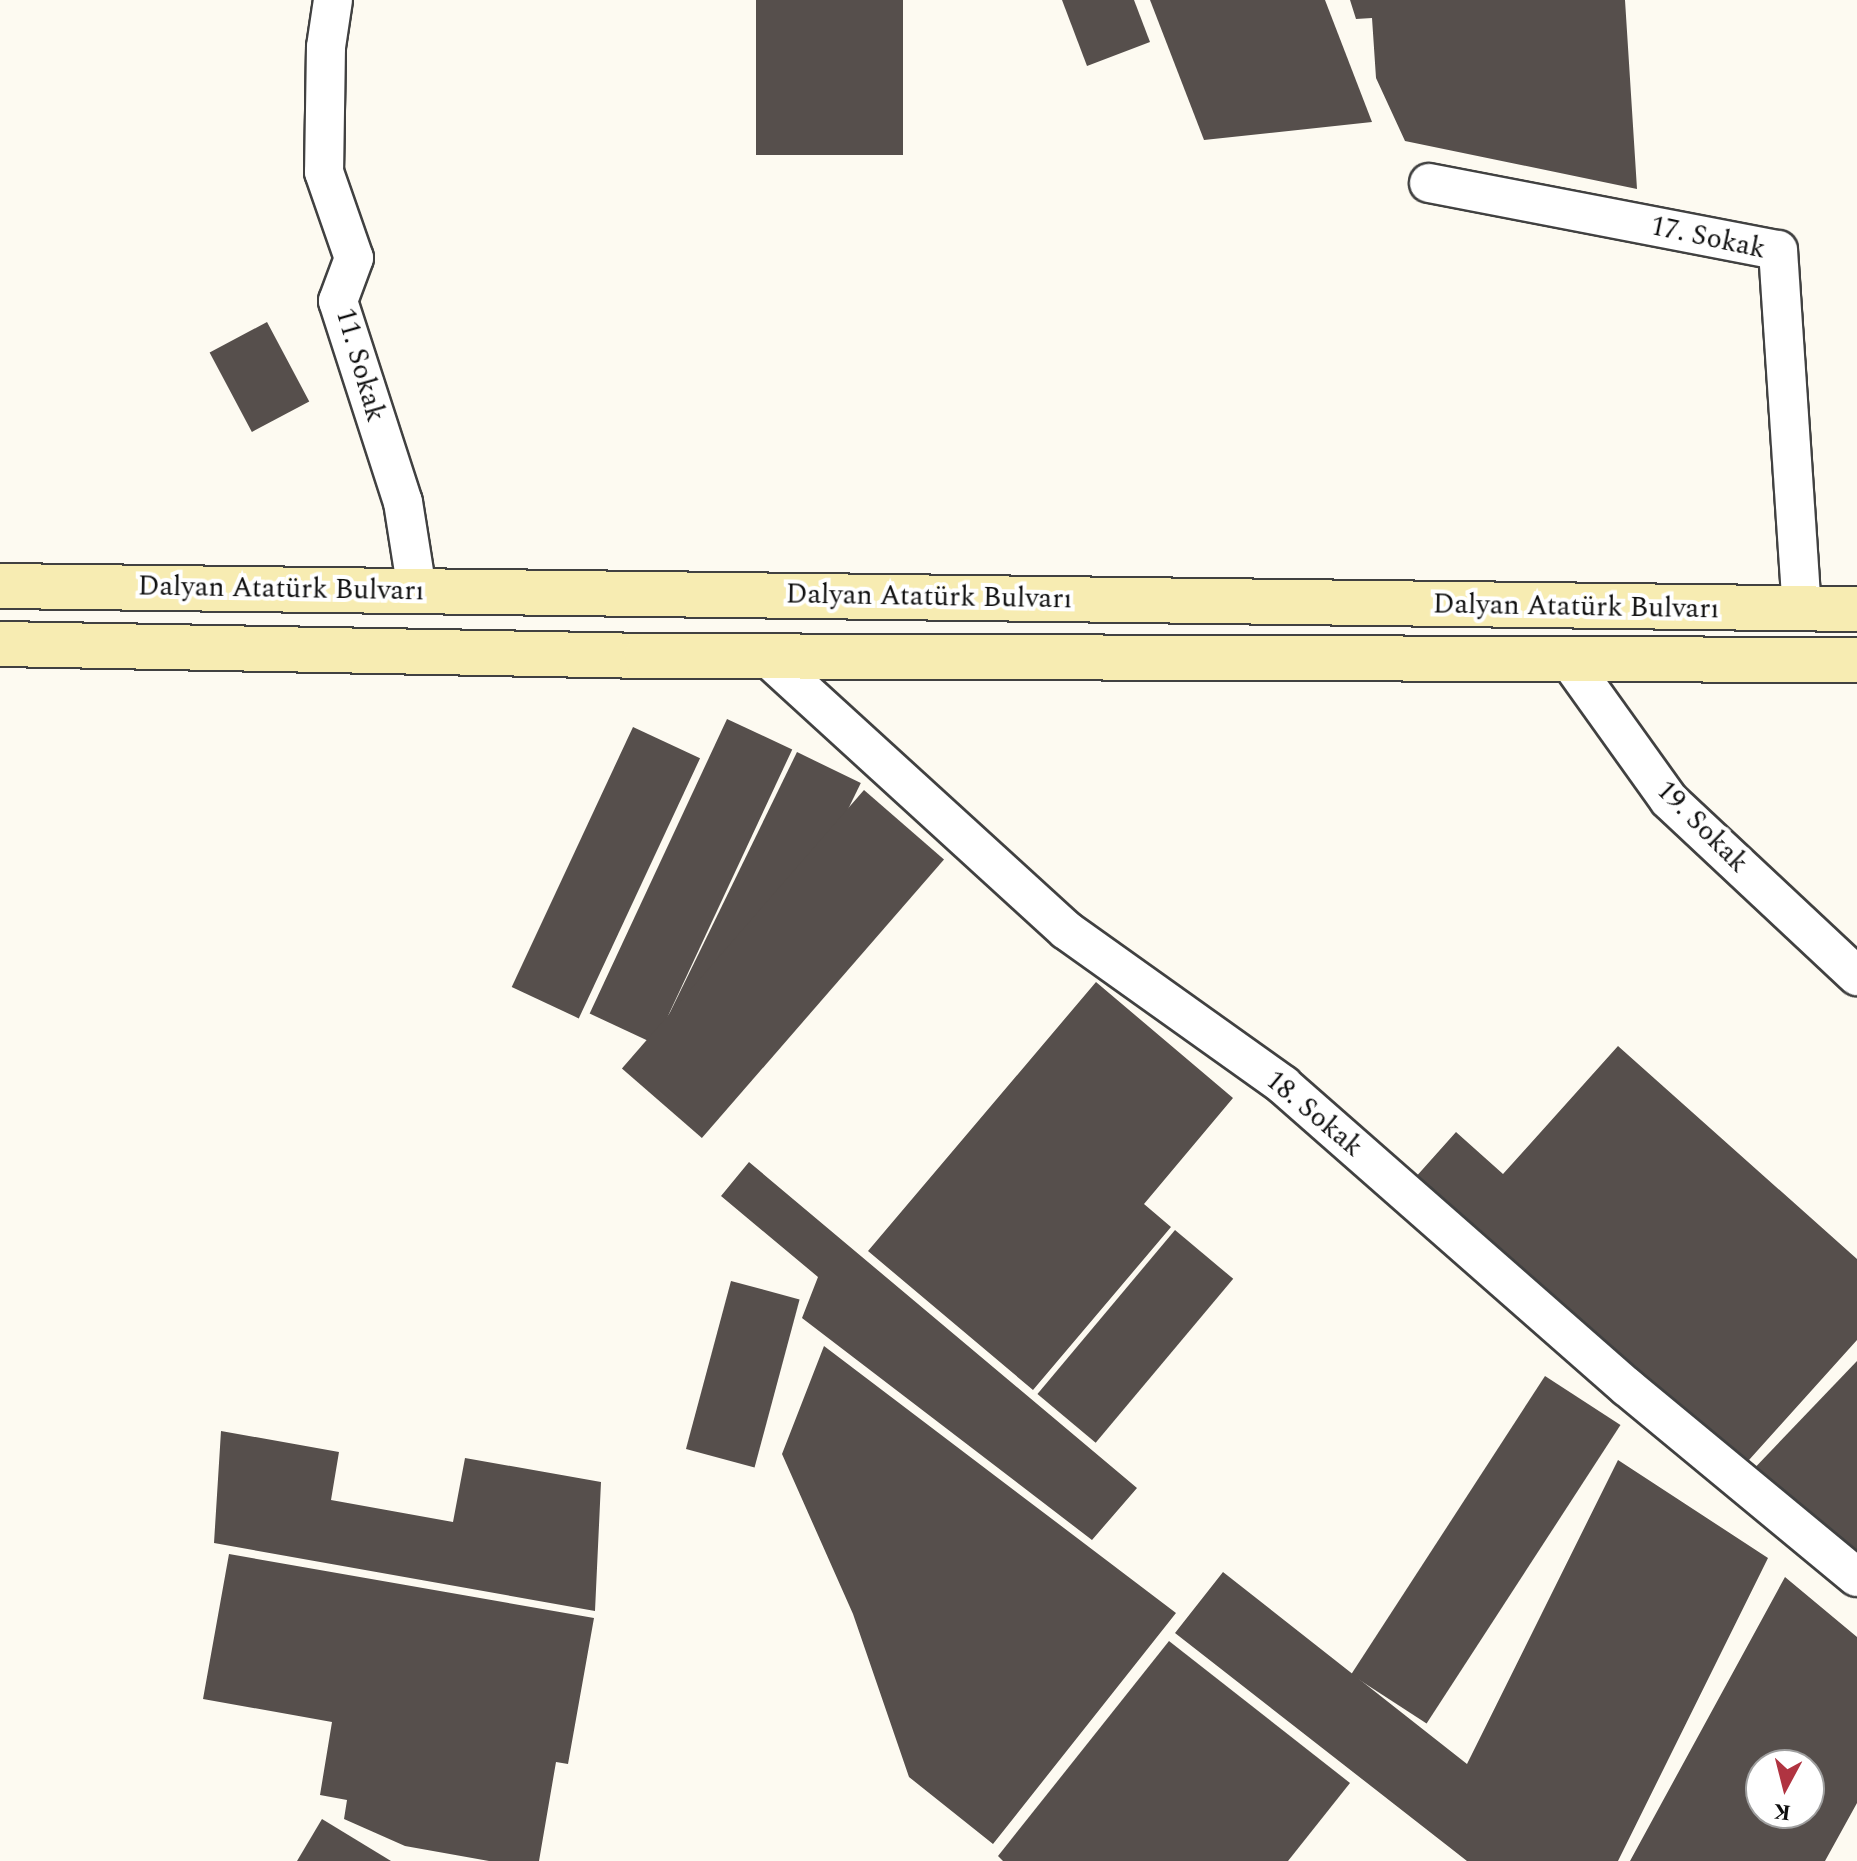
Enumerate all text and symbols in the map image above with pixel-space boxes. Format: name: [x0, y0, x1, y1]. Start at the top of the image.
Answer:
street label: 17. Sokak: [1647, 209, 1769, 267]
street label: 11. Sokak: [328, 304, 392, 426]
street label: Dalyan Atatürk Bulvarı: [138, 570, 424, 608]
street label: Dalyan Atatürk Bulvarı: [786, 578, 1072, 616]
street label: Dalyan Atatürk Bulvarı: [1433, 588, 1719, 626]
street label: 19. Sokak: [1649, 774, 1755, 880]
street label: 18. Sokak: [1258, 1064, 1370, 1164]
north arrow: [1745, 1749, 1825, 1829]
text: K: [1772, 1794, 1793, 1829]

